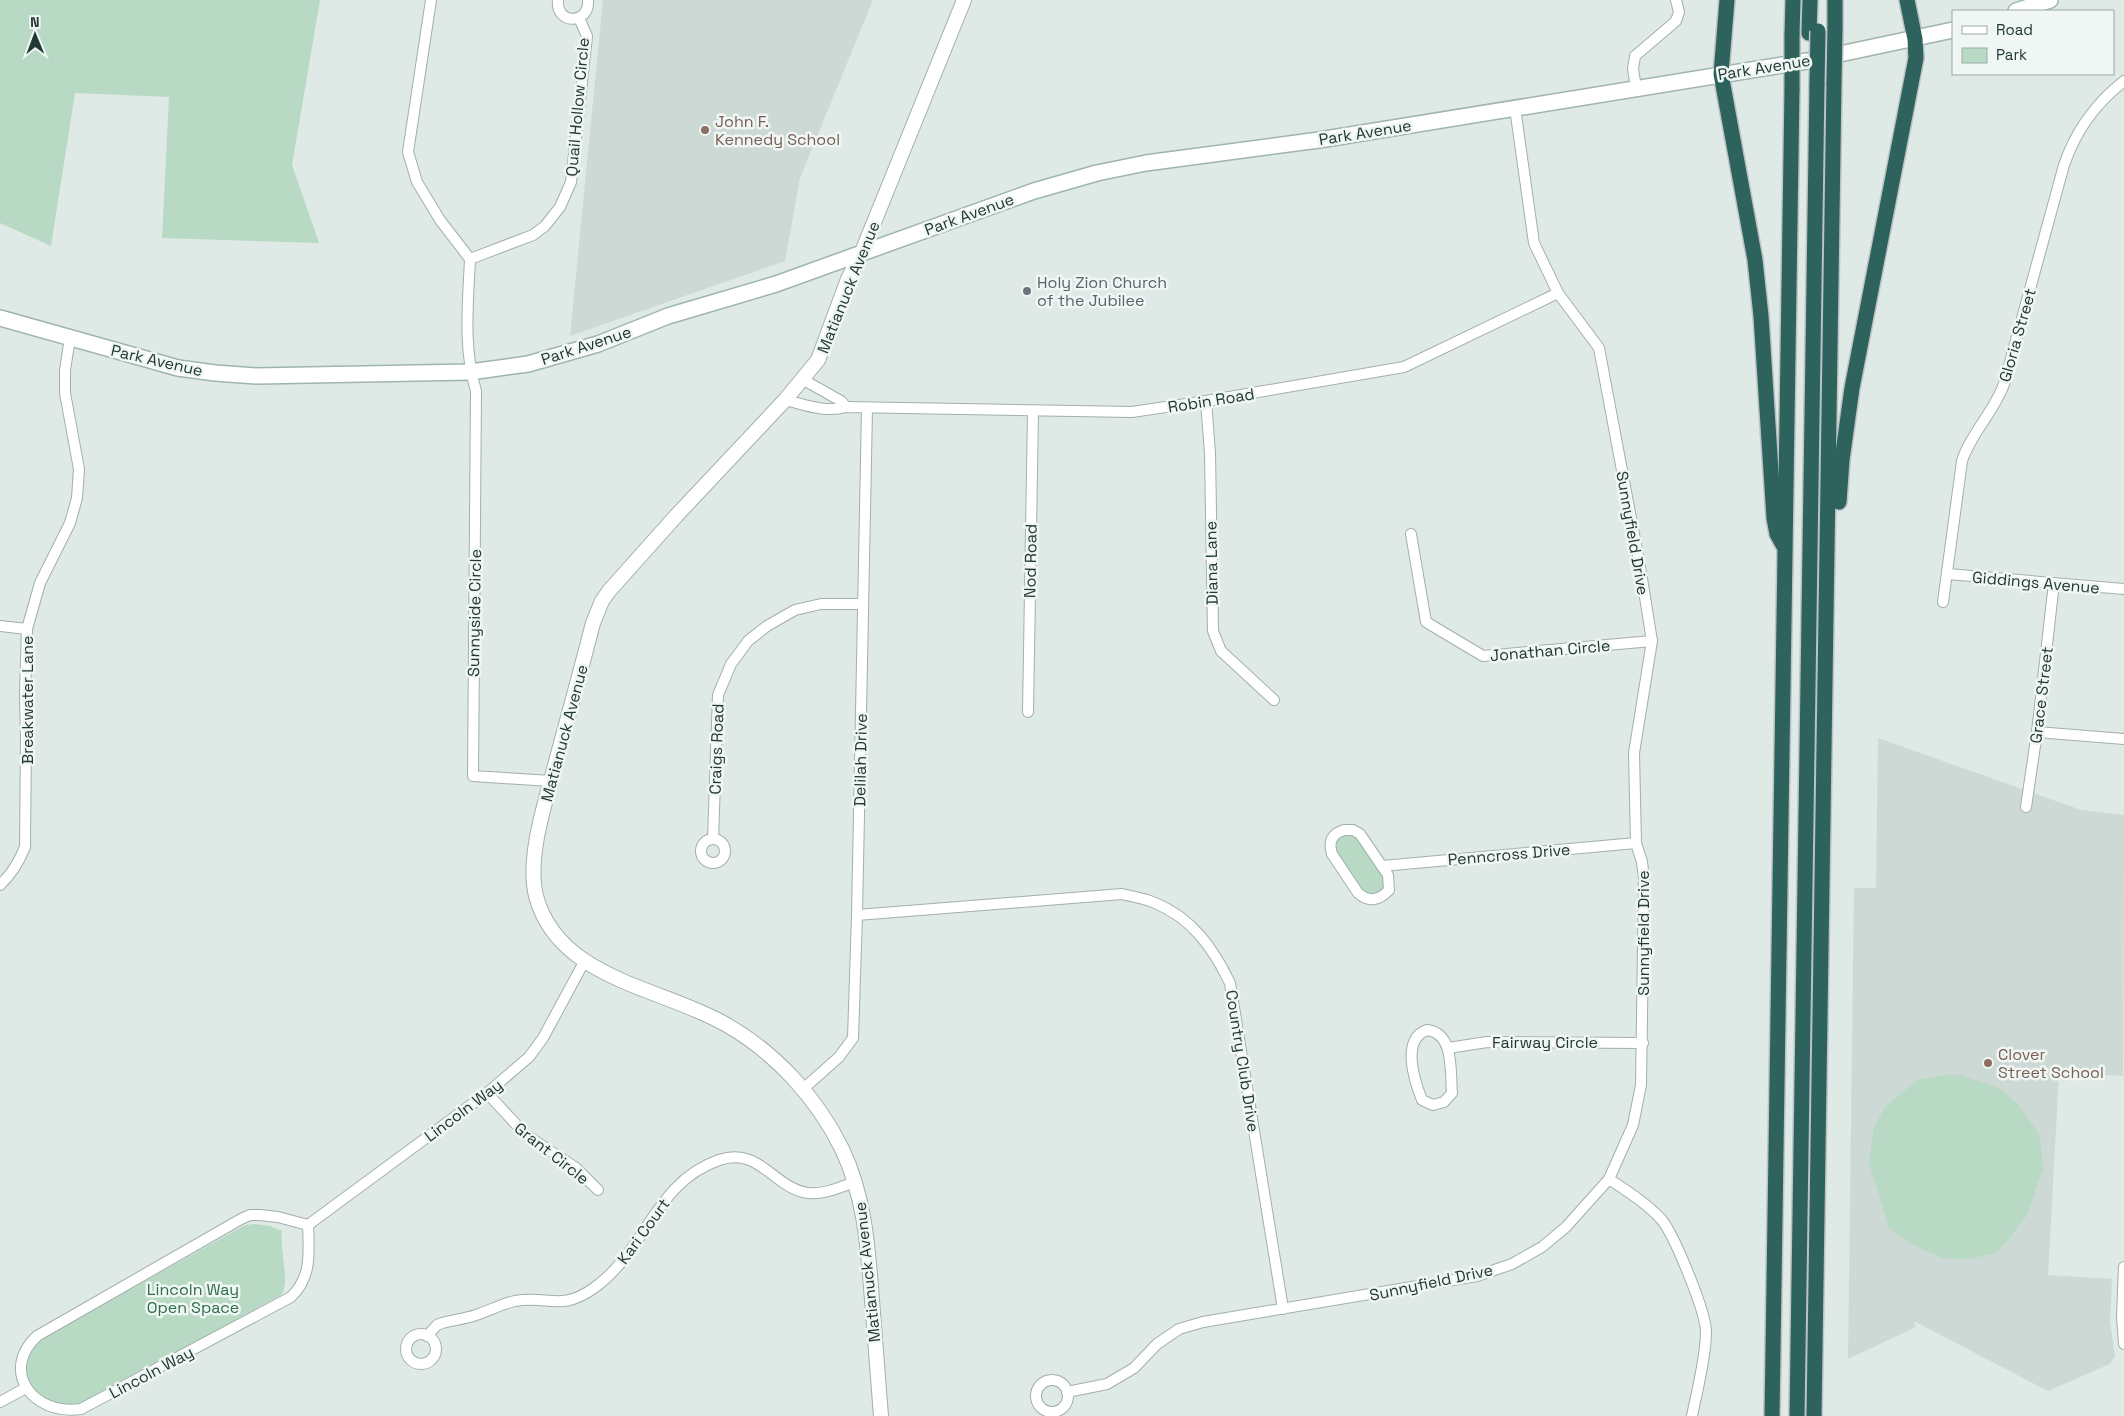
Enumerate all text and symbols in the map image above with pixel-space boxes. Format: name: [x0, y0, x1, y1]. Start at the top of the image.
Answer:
north arrow: [10, 10, 60, 60]
legend: [1952, 10, 2114, 75]
text: N: [30, 13, 40, 31]
text: Road: [1996, 20, 2033, 39]
street label: Quail Hollow Circle: [561, 37, 594, 177]
text: Park: [1996, 45, 2027, 64]
street label: Park Avenue: [1716, 50, 1812, 85]
place label: John F. Kennedy School: [715, 111, 840, 150]
street label: Park Avenue: [1317, 115, 1413, 150]
marker: John F. Kennedy School: [699, 124, 711, 136]
street label: Park Avenue: [922, 189, 1017, 240]
street label: Matianuck Avenue: [812, 218, 885, 357]
place label: Holy Zion Church of the Jubilee: [1037, 272, 1167, 311]
marker: Holy Zion Church of the Jubilee: [1021, 285, 1033, 297]
street label: Gloria Street: [1994, 286, 2041, 384]
street label: Park Avenue: [538, 321, 634, 370]
street label: Park Avenue: [109, 340, 205, 381]
street label: Robin Road: [1166, 383, 1256, 418]
street label: Sunnyfield Drive: [1611, 469, 1654, 597]
street label: Diana Lane: [1200, 521, 1223, 605]
street label: Nod Road: [1019, 524, 1042, 598]
street label: Sunnyside Circle: [463, 549, 486, 677]
street label: Giddings Avenue: [1971, 566, 2101, 599]
street label: Jonathan Circle: [1489, 635, 1611, 666]
street label: Breakwater Lane: [17, 636, 38, 764]
street label: Grace Street: [2025, 645, 2058, 745]
street label: Matianuck Avenue: [536, 662, 593, 804]
street label: Craigs Road: [704, 703, 729, 795]
street label: Delilah Drive: [849, 713, 872, 807]
street label: Penncross Drive: [1447, 839, 1571, 870]
street label: Sunnyfield Drive: [1633, 870, 1654, 996]
street label: Country Club Drive: [1221, 989, 1264, 1134]
street label: Fairway Circle: [1492, 1032, 1598, 1053]
place label: Clover Street School: [1998, 1044, 2104, 1083]
marker: Clover Street School: [1982, 1057, 1994, 1069]
street label: Lincoln Way: [420, 1074, 506, 1147]
street label: Grant Circle: [510, 1118, 593, 1189]
street label: Kari Court: [612, 1194, 674, 1268]
street label: Matianuck Avenue: [850, 1201, 885, 1343]
street label: Sunnyfield Drive: [1367, 1259, 1495, 1306]
park label: Lincoln Way Open Space: [147, 1279, 239, 1318]
street label: Lincoln Way: [106, 1342, 197, 1403]

